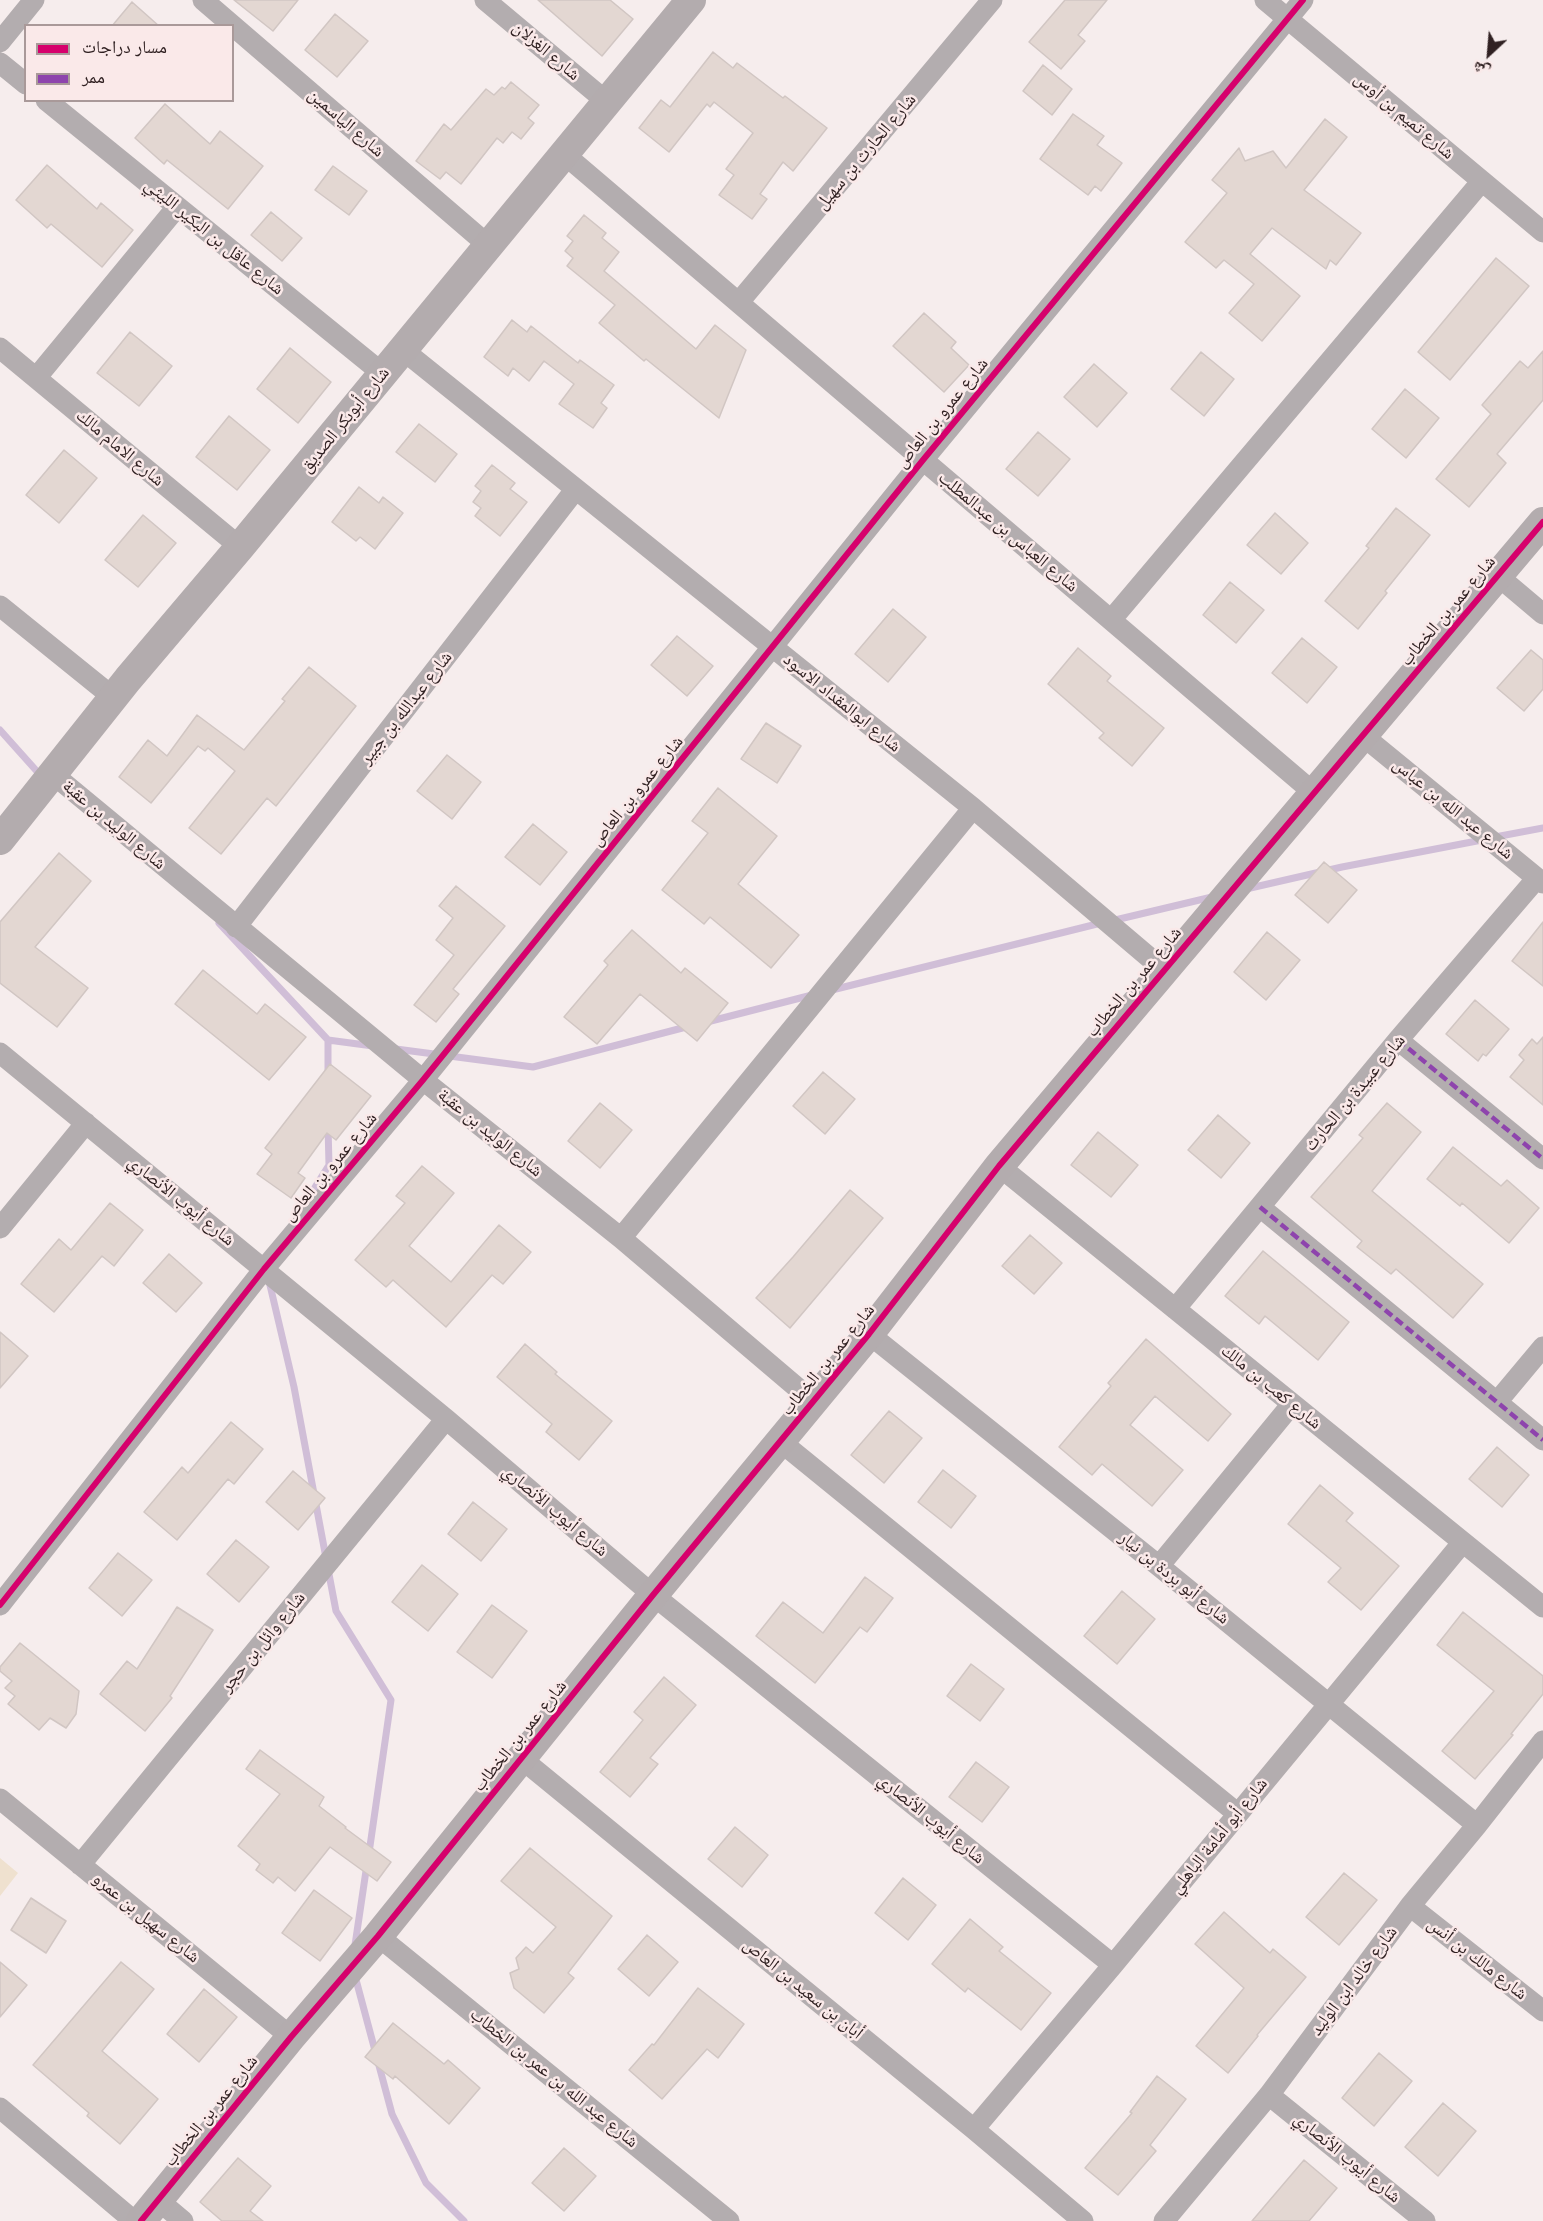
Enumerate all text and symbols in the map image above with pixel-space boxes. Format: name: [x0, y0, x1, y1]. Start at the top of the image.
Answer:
street label: شارع الغزلان: [508, 17, 584, 85]
legend: [24, 24, 234, 102]
north arrow: [1459, 24, 1519, 84]
text: مسار دراجات: [82, 34, 167, 58]
text: ش: [1469, 57, 1494, 84]
text: ممر: [82, 64, 105, 88]
street label: شارع تميم بن أوس: [1349, 68, 1459, 164]
street label: شارع الياسمين: [303, 84, 389, 162]
street label: شارع الحارث بن سهيل: [811, 90, 921, 214]
street label: شارع عاقل بن البكير الليثي: [140, 174, 288, 300]
street label: شارع عمرو بن العاص: [891, 353, 993, 473]
street label: شارع أبوبكر الصديق: [296, 363, 394, 477]
street label: شارع الامام مالك: [71, 405, 169, 491]
street label: شارع العباس بن عبدالمطلب: [934, 467, 1082, 597]
street label: شارع عمر بن الخطاب: [1396, 551, 1500, 671]
street label: شارع عبدالله بن جبير: [355, 647, 457, 769]
street label: شارع ابوالمقداد الاسود: [779, 649, 905, 757]
street label: شارع عمرو بن العاص: [586, 731, 688, 851]
street label: شارع عبد الله بن عباس: [1388, 754, 1518, 864]
street label: شارع الوليد بن عقبة: [58, 775, 170, 875]
street label: شارع عمر بن الخطاب: [1082, 922, 1186, 1042]
street label: شارع عبيدة بن الحارث: [1300, 1030, 1410, 1156]
street label: شارع الوليد بن عقبة: [433, 1084, 547, 1182]
street label: شارع عمرو بن العاص: [278, 1108, 382, 1226]
street label: شارع أيوب الأنصاري: [123, 1151, 239, 1251]
street label: شارع عمر بن الخطاب: [776, 1300, 880, 1420]
street label: شارع كعب بن مالك: [1216, 1340, 1326, 1434]
street label: شارع أيوب الأنصاري: [498, 1460, 612, 1562]
street label: شارع أبو بردة بن نيار: [1114, 1527, 1234, 1629]
street label: شارع وائل بن حجر: [216, 1588, 310, 1696]
street label: شارع عمر بن الخطاب: [468, 1676, 572, 1796]
street label: شارع أيوب الأنصاري: [873, 1769, 989, 1869]
street label: شارع أبو أمامة الباهلي: [1166, 1774, 1272, 1898]
street label: شارع سهيل بن عمرو: [88, 1868, 204, 1968]
street label: شارع مالك بن أنس: [1423, 1913, 1531, 2005]
street label: شارع خالد ابن الوليد: [1306, 1922, 1402, 2040]
street label: أبان بن سعيد بن العاص: [739, 1934, 867, 2044]
street label: شارع عبد الله بن عمر بن الخطاب: [465, 2003, 643, 2153]
street label: شارع عمر بن الخطاب: [159, 2051, 263, 2171]
street label: شارع أيوب الأنصاري: [1289, 2108, 1405, 2208]

